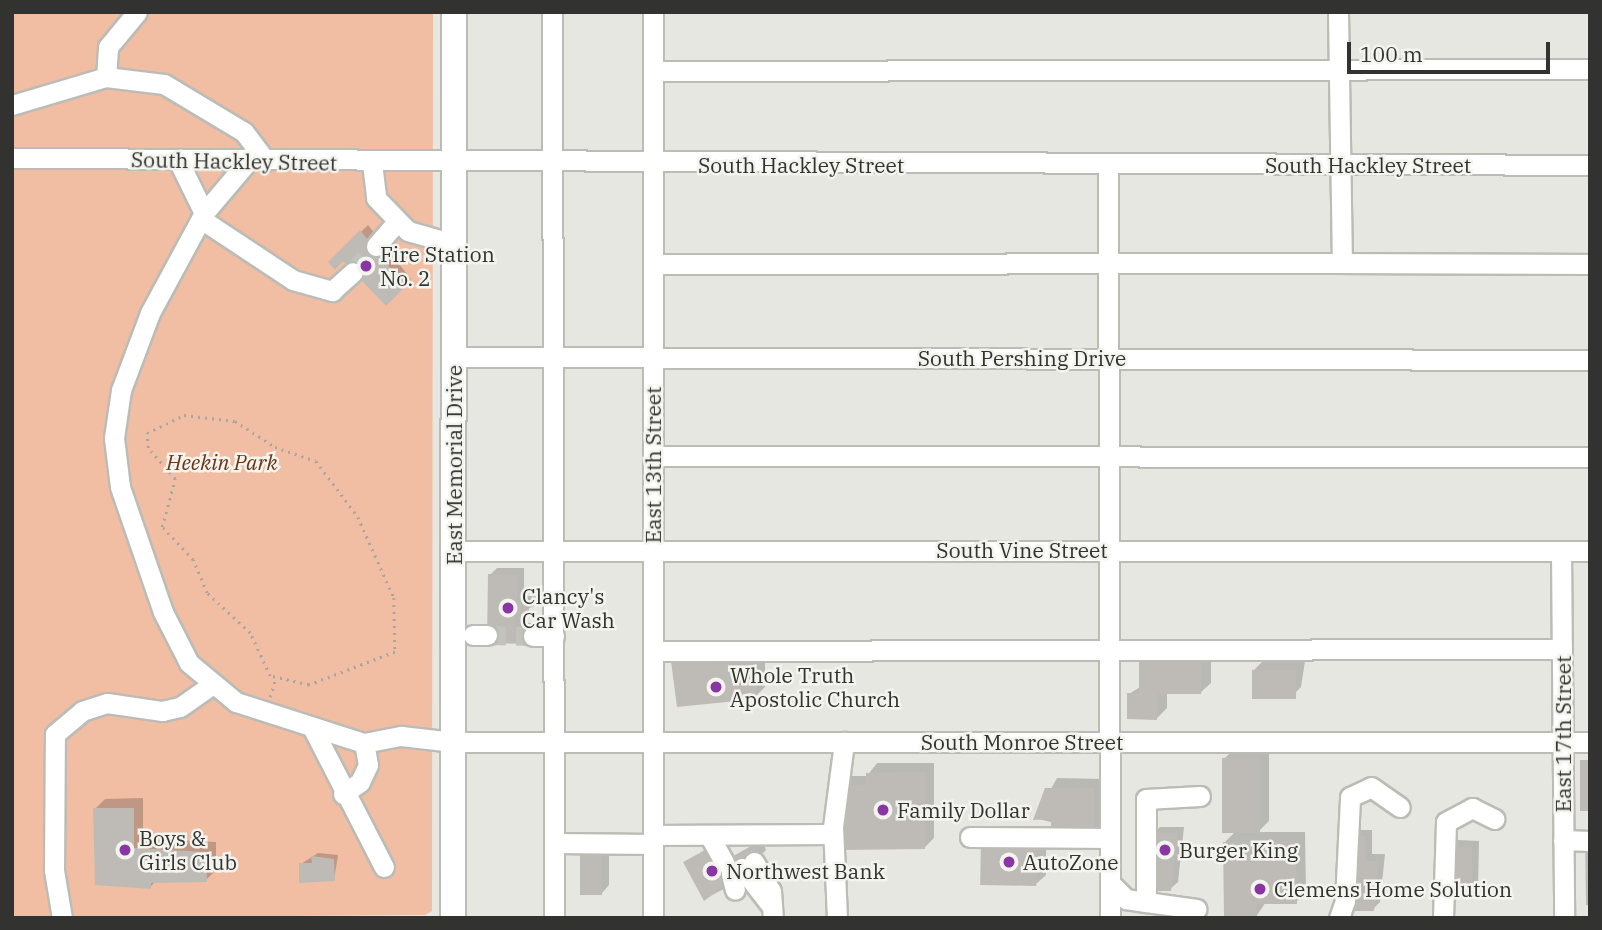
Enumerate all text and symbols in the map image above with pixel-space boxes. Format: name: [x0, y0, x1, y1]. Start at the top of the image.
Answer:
scale bar: [1350, 28, 1553, 72]
text: 100 m: [1360, 40, 1423, 68]
street label: South Hackley Street: [131, 147, 337, 175]
street label: South Hackley Street: [698, 152, 904, 178]
street label: South Hackley Street: [1265, 152, 1471, 178]
place label: Fire Station No. 2: [380, 241, 495, 291]
marker: Fire Station No. 2: [358, 258, 374, 274]
street label: South Pershing Drive: [918, 345, 1126, 371]
street label: East Memorial Drive: [441, 365, 467, 565]
street label: East 13th Street: [640, 387, 666, 543]
park label: Heekin Park: [166, 449, 278, 475]
street label: South Vine Street: [936, 537, 1108, 563]
place label: Clancy's Car Wash: [522, 583, 615, 633]
marker: Clancy's Car Wash: [500, 600, 516, 616]
street label: East 17th Street: [1550, 656, 1576, 812]
place label: Whole Truth Apostolic Church: [730, 662, 900, 712]
marker: Whole Truth Apostolic Church: [708, 679, 724, 695]
street label: South Monroe Street: [921, 729, 1123, 755]
place label: Family Dollar: [897, 797, 1030, 823]
marker: Family Dollar: [875, 802, 891, 818]
place label: Boys & Girls Club: [139, 825, 237, 875]
place label: Burger King: [1179, 837, 1298, 863]
marker: Boys & Girls Club: [117, 842, 133, 858]
marker: Burger King: [1157, 842, 1173, 858]
place label: AutoZone: [1023, 849, 1119, 875]
marker: AutoZone: [1001, 854, 1017, 870]
place label: Northwest Bank: [726, 858, 885, 884]
marker: Northwest Bank: [704, 863, 720, 879]
place label: Clemens Home Solution: [1274, 876, 1512, 902]
marker: Clemens Home Solution: [1252, 881, 1268, 897]

